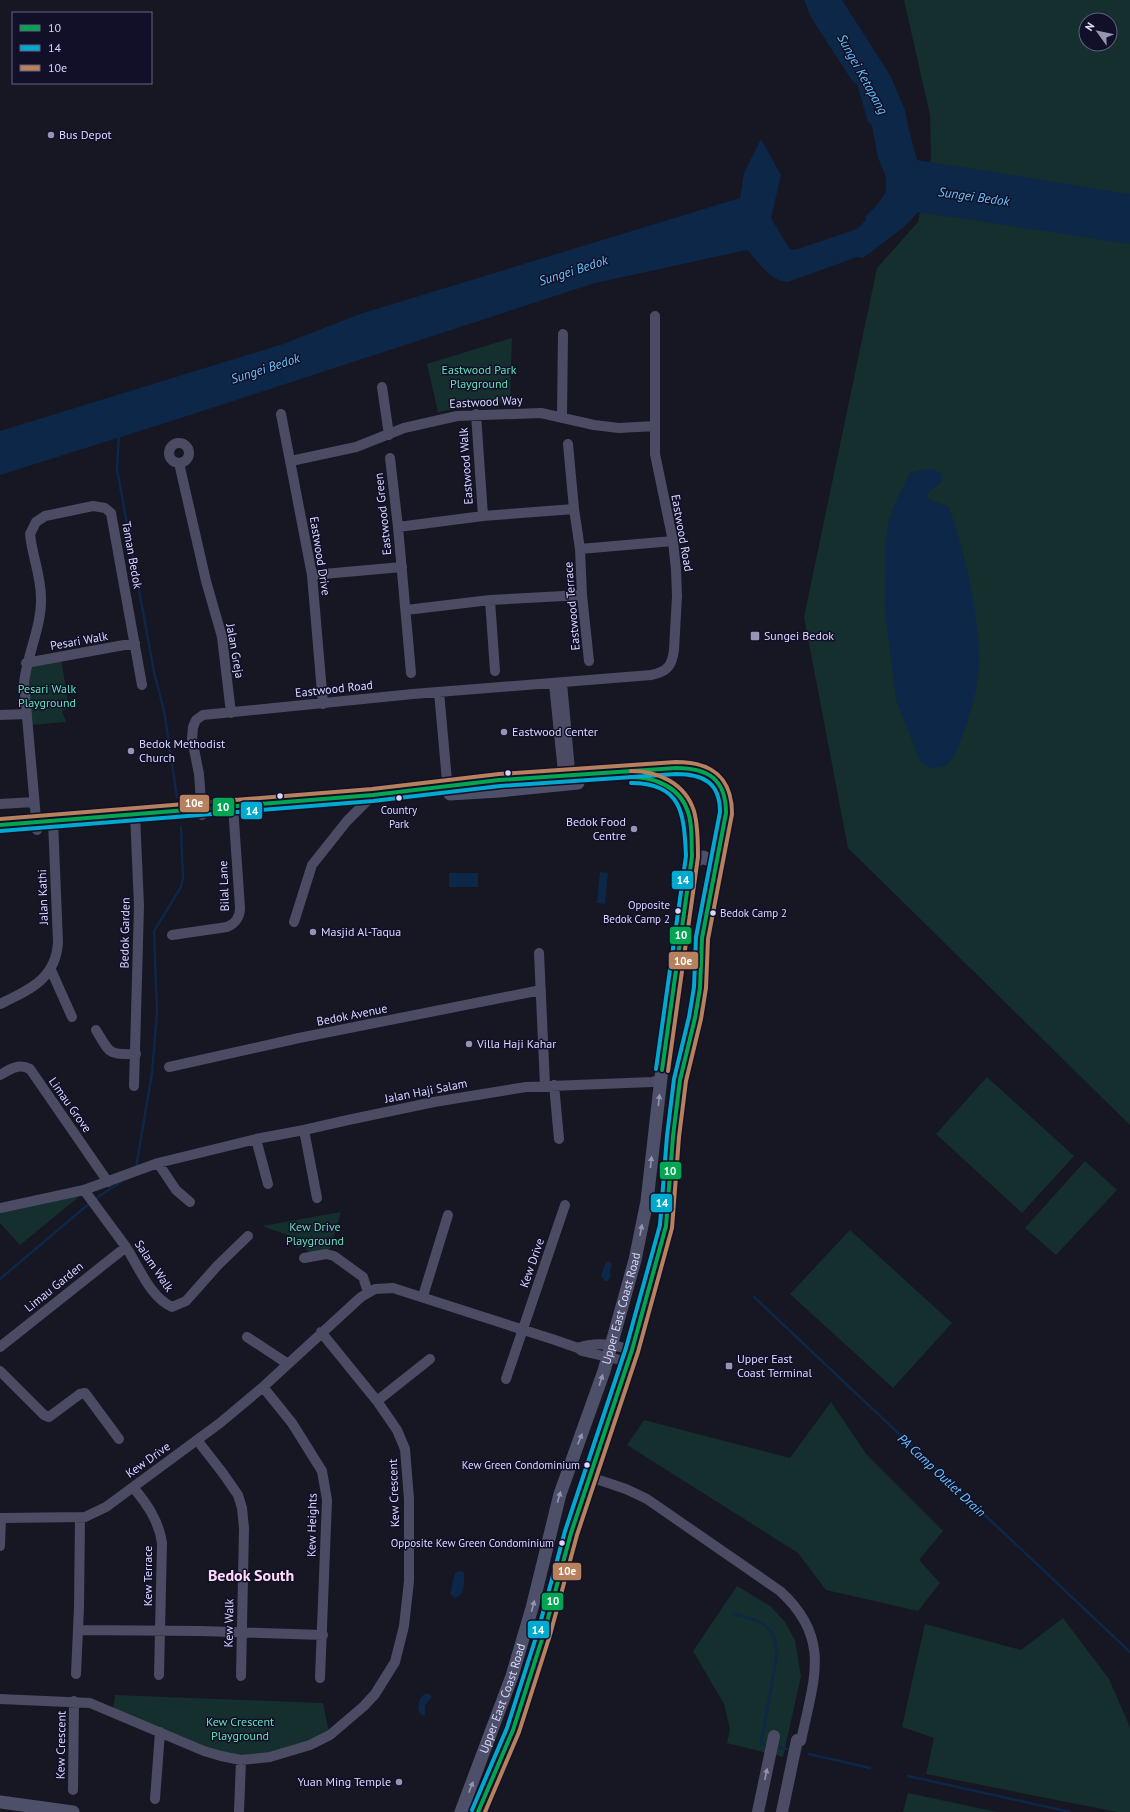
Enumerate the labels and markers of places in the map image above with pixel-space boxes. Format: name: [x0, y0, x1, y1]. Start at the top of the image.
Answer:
place label: Bus Depot: [59, 127, 112, 142]
marker: Bus Depot: [46, 130, 56, 140]
place label: Sungei Bedok: [764, 628, 834, 643]
marker: Sungei Bedok: [749, 630, 761, 642]
place label: Eastwood Center: [512, 724, 598, 739]
marker: Eastwood Center: [499, 727, 509, 737]
place label: Bedok Methodist Church: [139, 736, 225, 765]
marker: Bedok Methodist Church: [126, 746, 136, 756]
unlabelled marker: [503, 768, 513, 778]
unlabelled marker: [275, 791, 285, 801]
marker: Country Park: [394, 793, 404, 803]
place label: Country Park: [381, 803, 418, 831]
place label: Bedok Food Centre: [566, 814, 626, 843]
marker: Bedok Food Centre: [629, 824, 639, 834]
place label: Opposite Bedok Camp 2: [603, 898, 670, 926]
marker: Opposite Bedok Camp 2: [673, 906, 683, 916]
place label: Bedok Camp 2: [720, 906, 787, 920]
marker: Bedok Camp 2: [708, 908, 718, 918]
place label: Masjid Al-Taqua: [321, 924, 401, 939]
marker: Masjid Al-Taqua: [308, 927, 318, 937]
place label: Villa Haji Kahar: [476, 1036, 556, 1051]
marker: Villa Haji Kahar: [464, 1039, 474, 1049]
place label: Upper East Coast Terminal: [737, 1351, 813, 1380]
marker: Upper East Coast Terminal: [724, 1361, 734, 1371]
place label: Kew Green Condominium: [462, 1458, 580, 1472]
marker: Kew Green Condominium: [582, 1460, 592, 1470]
place label: Opposite Kew Green Condominium: [391, 1536, 554, 1550]
marker: Opposite Kew Green Condominium: [557, 1538, 567, 1548]
place label: Yuan Ming Temple: [297, 1774, 391, 1789]
marker: Yuan Ming Temple: [394, 1777, 404, 1787]

